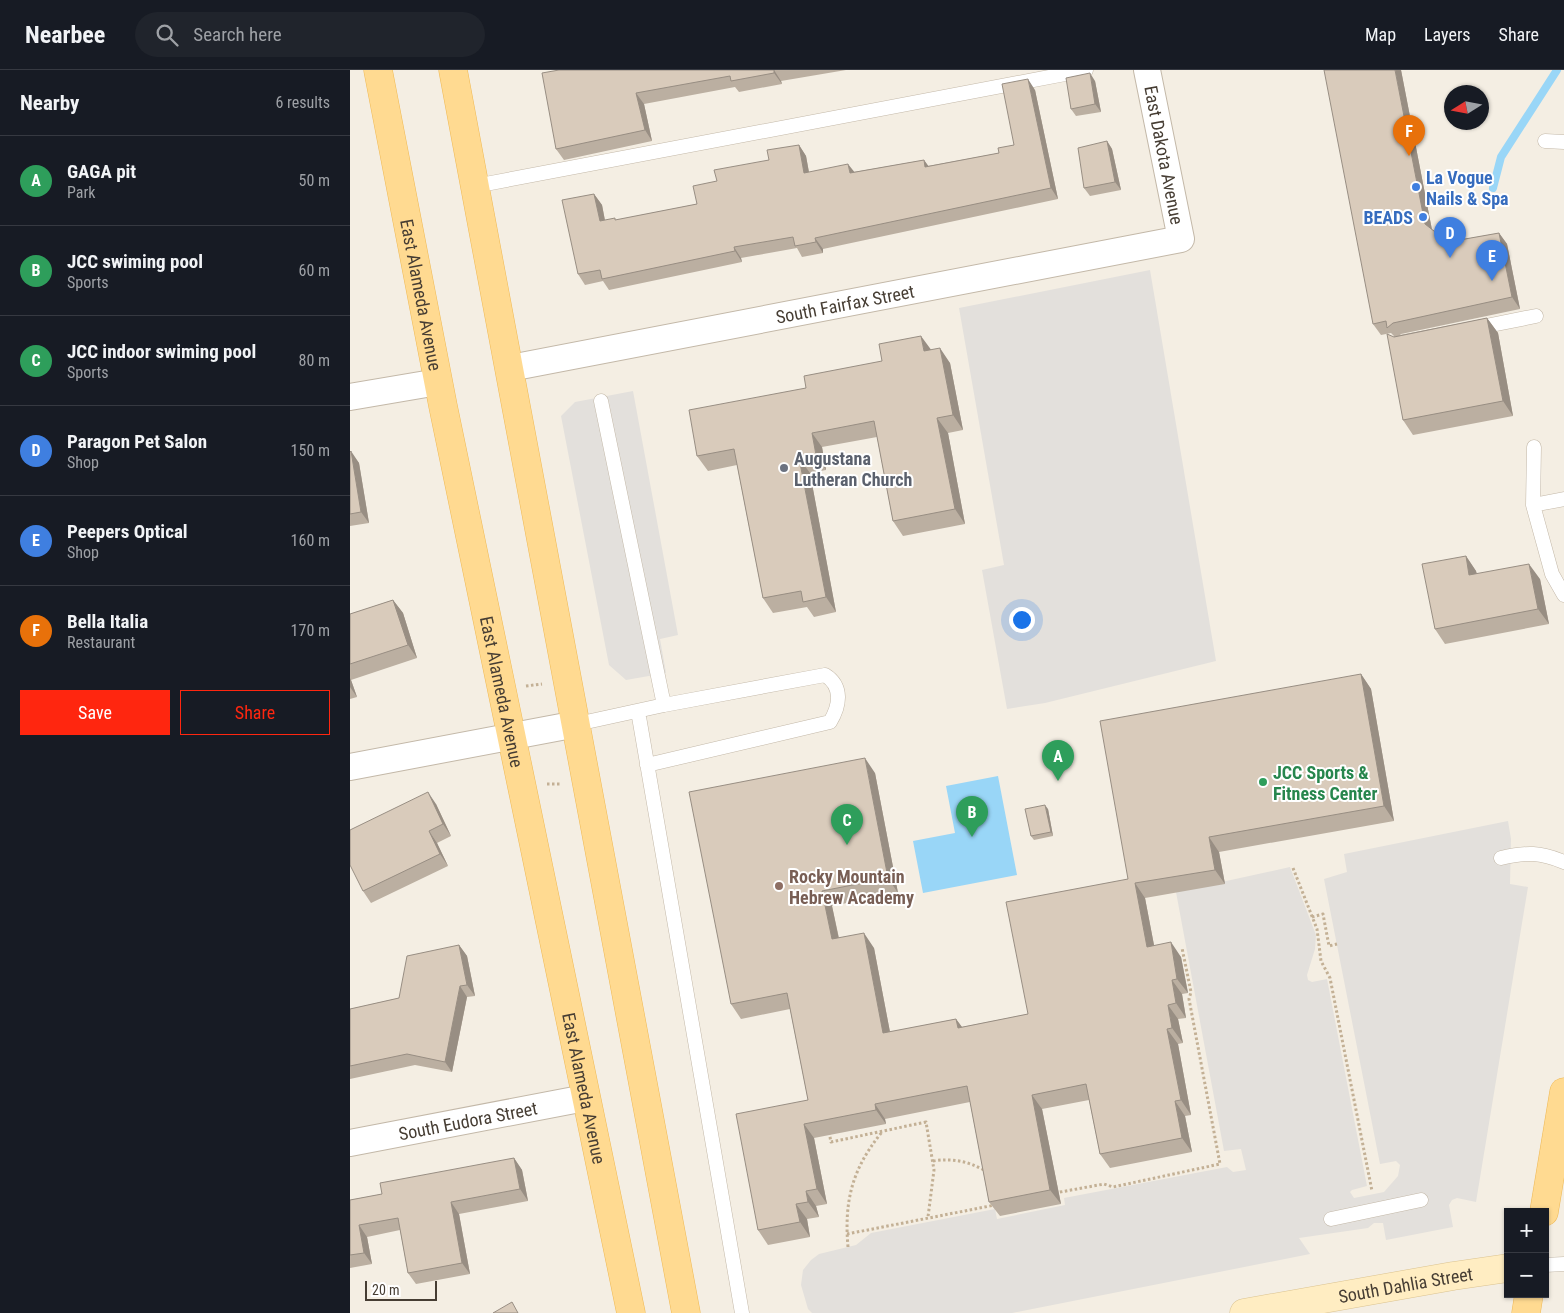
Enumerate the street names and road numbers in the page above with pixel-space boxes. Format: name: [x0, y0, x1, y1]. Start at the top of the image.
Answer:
street label: East Dakota Avenue: [1140, 84, 1188, 226]
street label: East Alameda Avenue: [397, 217, 446, 372]
street label: South Fairfax Street: [774, 280, 916, 327]
street label: East Alameda Avenue: [476, 614, 528, 769]
street label: East Alameda Avenue: [559, 1011, 610, 1166]
street label: South Eudora Street: [397, 1097, 539, 1144]
street label: South Dahlia Street: [1337, 1263, 1474, 1307]

